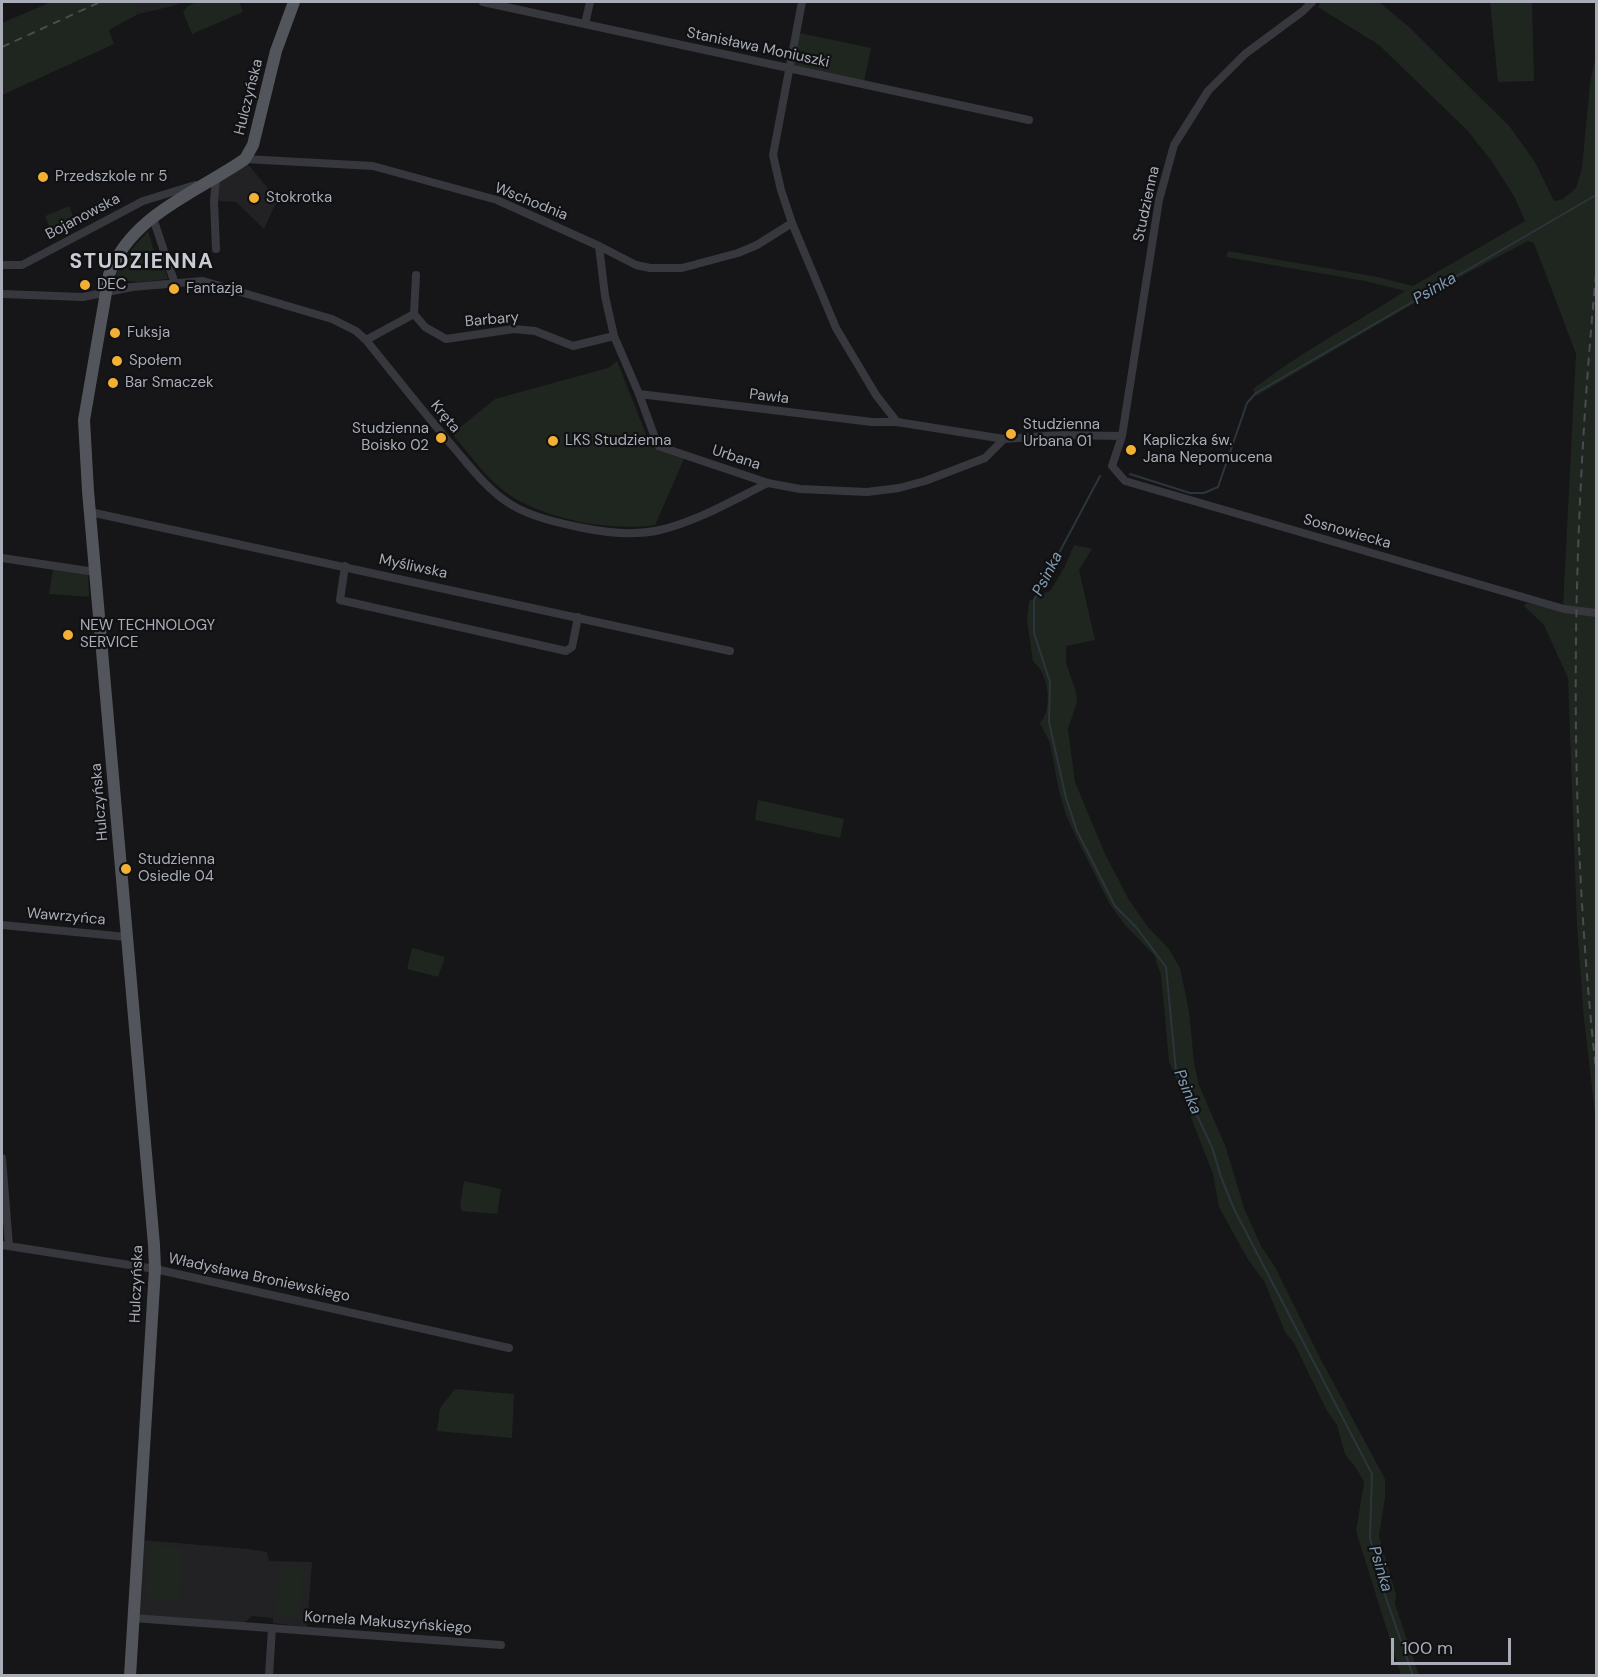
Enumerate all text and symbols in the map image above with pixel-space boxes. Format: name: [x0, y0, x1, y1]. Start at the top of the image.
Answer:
street label: Stanisława Moniuszki: [685, 24, 831, 72]
street label: Hulczyńska: [231, 57, 267, 137]
street label: Studzienna: [1130, 164, 1164, 244]
place label: Przedszkole nr 5: [55, 168, 168, 186]
marker: Przedszkole nr 5: [36, 170, 50, 184]
street label: Wschodnia: [492, 179, 570, 225]
place label: Stokrotka: [266, 189, 332, 207]
street label: Bojanowska: [43, 190, 123, 244]
marker: Stokrotka: [247, 191, 261, 205]
district label: STUDZIENNA: [70, 249, 214, 275]
water label: Psinka: [1410, 269, 1460, 309]
place label: DEC: [97, 276, 127, 294]
marker: DEC: [78, 278, 92, 292]
place label: Fantazja: [186, 280, 243, 298]
marker: Fantazja: [167, 282, 181, 296]
street label: Barbary: [464, 309, 520, 331]
place label: Fuksja: [127, 324, 170, 342]
marker: Fuksja: [108, 326, 122, 340]
place label: Społem: [129, 352, 182, 370]
marker: Społem: [110, 354, 124, 368]
place label: Bar Smaczek: [125, 374, 213, 392]
marker: Bar Smaczek: [106, 376, 120, 390]
street label: Pawła: [748, 386, 790, 408]
street label: Kręta: [426, 397, 464, 437]
place label: Studzienna Urbana 01: [1023, 416, 1100, 451]
place label: Studzienna Boisko 02: [352, 420, 429, 455]
marker: Studzienna Urbana 01: [1004, 427, 1018, 441]
marker: Studzienna Boisko 02: [434, 431, 448, 445]
place label: LKS Studzienna: [565, 432, 671, 450]
place label: Kapliczka św. Jana Nepomucena: [1143, 432, 1272, 467]
marker: LKS Studzienna: [546, 434, 560, 448]
street label: Urbana: [710, 442, 762, 474]
marker: Kapliczka św. Jana Nepomucena: [1124, 443, 1138, 457]
street label: Sosnowiecka: [1301, 511, 1393, 553]
water label: Psinka: [1029, 549, 1067, 599]
street label: Myśliwska: [377, 551, 449, 583]
place label: NEW TECHNOLOGY SERVICE: [80, 617, 215, 652]
marker: NEW TECHNOLOGY SERVICE: [61, 628, 75, 642]
street label: Hulczyńska: [88, 762, 112, 842]
place label: Studzienna Osiedle 04: [138, 851, 215, 886]
marker: Studzienna Osiedle 04: [119, 862, 133, 876]
street label: Wawrzyńca: [26, 905, 106, 929]
water label: Psinka: [1169, 1067, 1205, 1117]
street label: Hulczyńska: [127, 1245, 147, 1323]
street label: Władysława Broniewskiego: [166, 1250, 352, 1306]
water label: Psinka: [1364, 1544, 1396, 1594]
street label: Kornela Makuszyńskiego: [304, 1608, 472, 1638]
scale bar: [1394, 1626, 1514, 1664]
text: 100 m: [1402, 1636, 1453, 1660]

